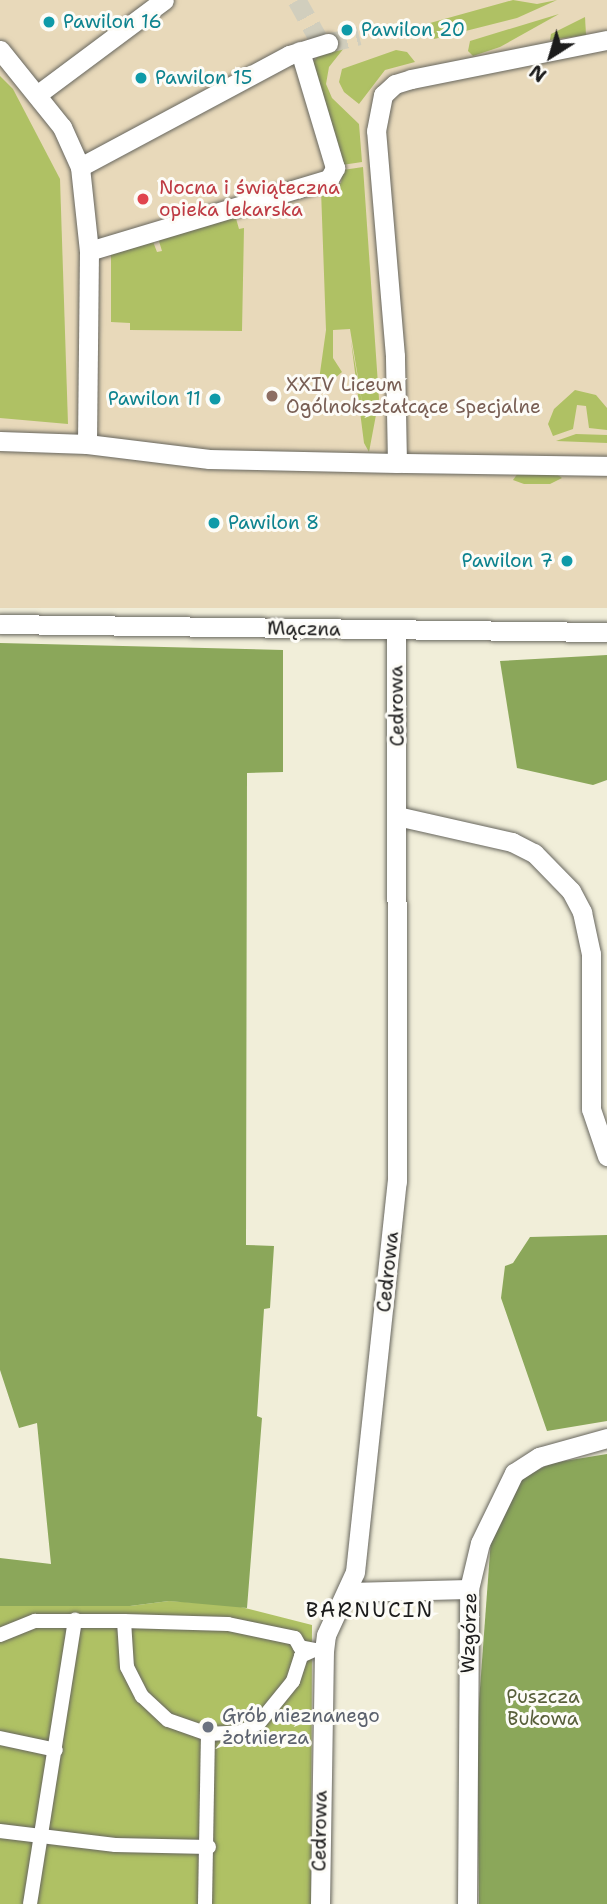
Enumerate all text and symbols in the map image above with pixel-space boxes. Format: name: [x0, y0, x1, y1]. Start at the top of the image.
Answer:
place label: Pawilon 16: [63, 11, 162, 33]
marker: Pawilon 16: [41, 14, 57, 30]
place label: Pawilon 20: [361, 19, 465, 41]
north arrow: [516, 21, 586, 91]
marker: Pawilon 20: [339, 22, 355, 38]
text: N: [525, 59, 552, 88]
place label: Pawilon 15: [155, 67, 252, 89]
marker: Pawilon 15: [133, 70, 149, 86]
place label: Nocna i świąteczna opieka lekarska: [159, 177, 340, 221]
marker: Nocna i świąteczna opieka lekarska: [133, 189, 153, 209]
place label: XXIV Liceum Ogólnokształcące Specjalne: [286, 374, 541, 418]
place label: Pawilon 11: [108, 388, 201, 410]
marker: XXIV Liceum Ogólnokształcące Specjalne: [264, 388, 280, 404]
marker: Pawilon 11: [207, 391, 223, 407]
place label: Pawilon 8: [228, 512, 319, 534]
marker: Pawilon 8: [206, 515, 222, 531]
place label: Pawilon 7: [462, 550, 553, 572]
marker: Pawilon 7: [559, 553, 575, 569]
street label: Mączna: [267, 617, 341, 641]
street label: Cedrowa: [385, 665, 409, 747]
street label: Cedrowa: [372, 1231, 404, 1313]
street label: Wzgórze: [456, 1592, 482, 1674]
district label: BARNUCIN: [307, 1597, 433, 1623]
park label: Puszcza Bukowa: [506, 1686, 580, 1730]
place label: Grób nieznanego żołnierza: [222, 1705, 380, 1749]
marker: Grób nieznanego żołnierza: [200, 1719, 216, 1735]
street label: Cedrowa: [308, 1790, 332, 1872]

